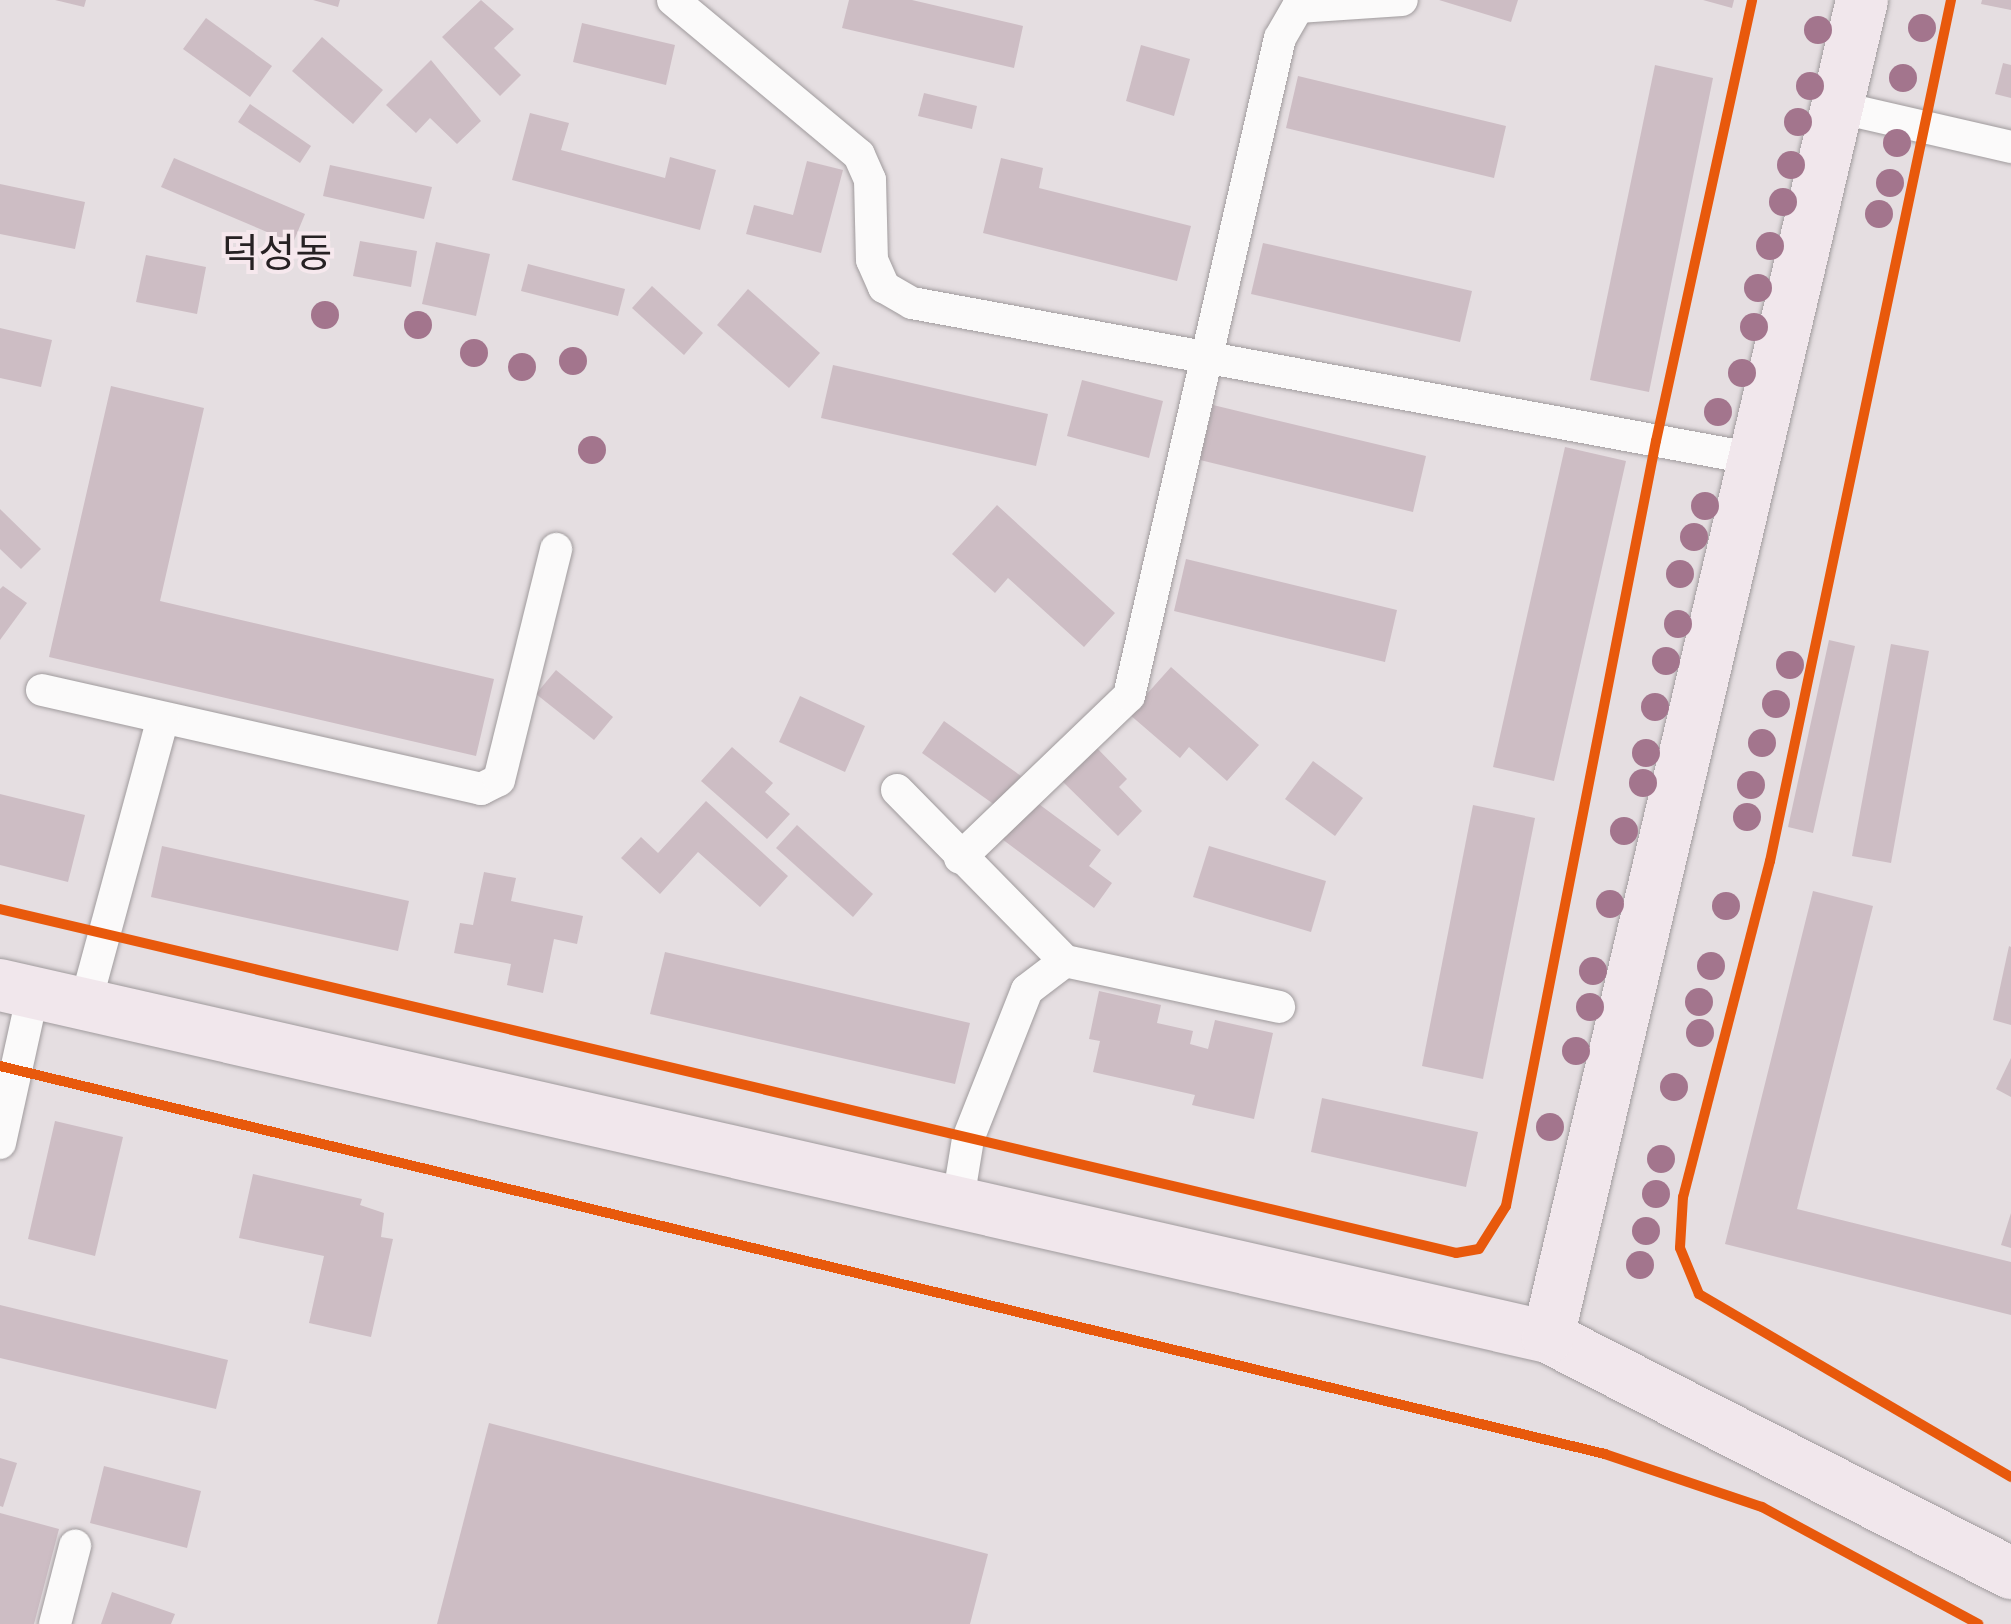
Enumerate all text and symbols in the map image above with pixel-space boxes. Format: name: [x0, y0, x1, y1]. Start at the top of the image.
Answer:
district label: 덕성동: [222, 229, 332, 277]

